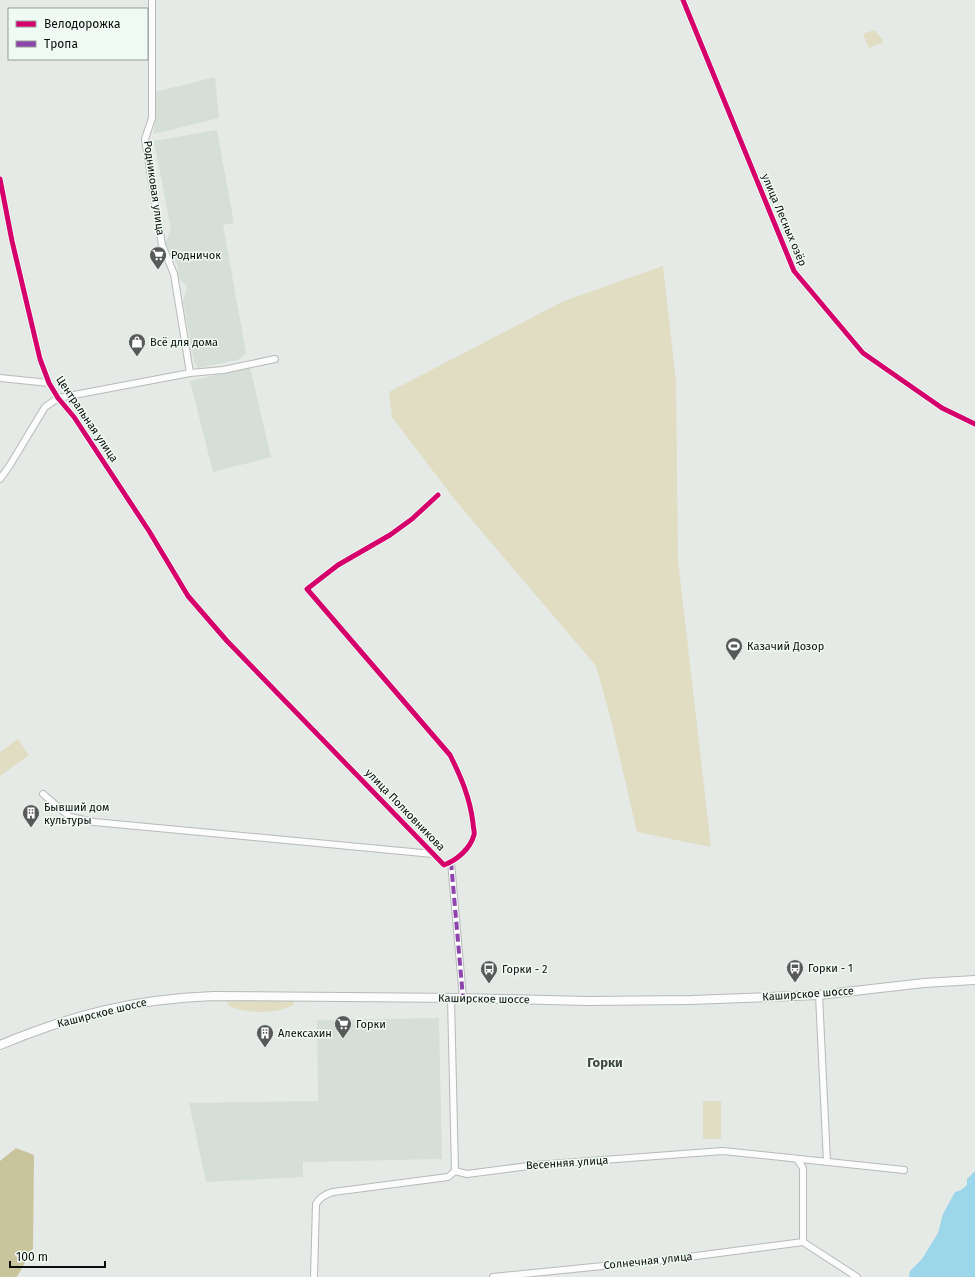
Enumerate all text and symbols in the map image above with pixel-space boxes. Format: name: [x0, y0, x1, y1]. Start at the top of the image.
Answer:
legend: [8, 8, 148, 60]
text: Велодорожка: [44, 17, 120, 31]
text: Тропа: [44, 37, 78, 51]
street label: Родниковая улица: [141, 140, 167, 236]
street label: улица Лесных озёр: [759, 172, 809, 268]
supermarket icon: Родничок: [148, 245, 168, 270]
place label: Родничок: [171, 249, 221, 262]
shop icon: Всё для дома: [127, 332, 147, 357]
place label: Всё для дома: [150, 336, 218, 349]
street label: Центральная улица: [53, 373, 121, 465]
sports icon: Казачий Дозор: [724, 636, 744, 661]
place label: Казачий Дозор: [747, 640, 824, 653]
street label: улица Полковникова: [362, 766, 448, 854]
place label: Бывший дом культуры: [44, 801, 109, 827]
building icon: Бывший дом культуры: [21, 803, 41, 828]
bus stop icon: Горки - 1: [785, 958, 805, 983]
bus stop icon: Горки - 2: [479, 959, 499, 984]
place label: Горки - 1: [808, 962, 853, 975]
place label: Горки - 2: [502, 963, 547, 976]
street label: Каширское шоссе: [762, 984, 854, 1004]
street label: Каширское шоссе: [438, 992, 530, 1006]
street label: Каширское шоссе: [56, 996, 148, 1030]
supermarket icon: Горки: [333, 1014, 353, 1039]
place label: Горки: [356, 1018, 386, 1031]
building icon: Алексахин: [255, 1023, 275, 1048]
place label: Алексахин: [278, 1027, 332, 1040]
district label: Горки: [587, 1055, 623, 1070]
street label: Весенняя улица: [525, 1154, 609, 1172]
scale bar: [10, 1243, 105, 1269]
text: 100 m: [16, 1250, 48, 1264]
street label: Солнечная улица: [603, 1250, 693, 1272]

